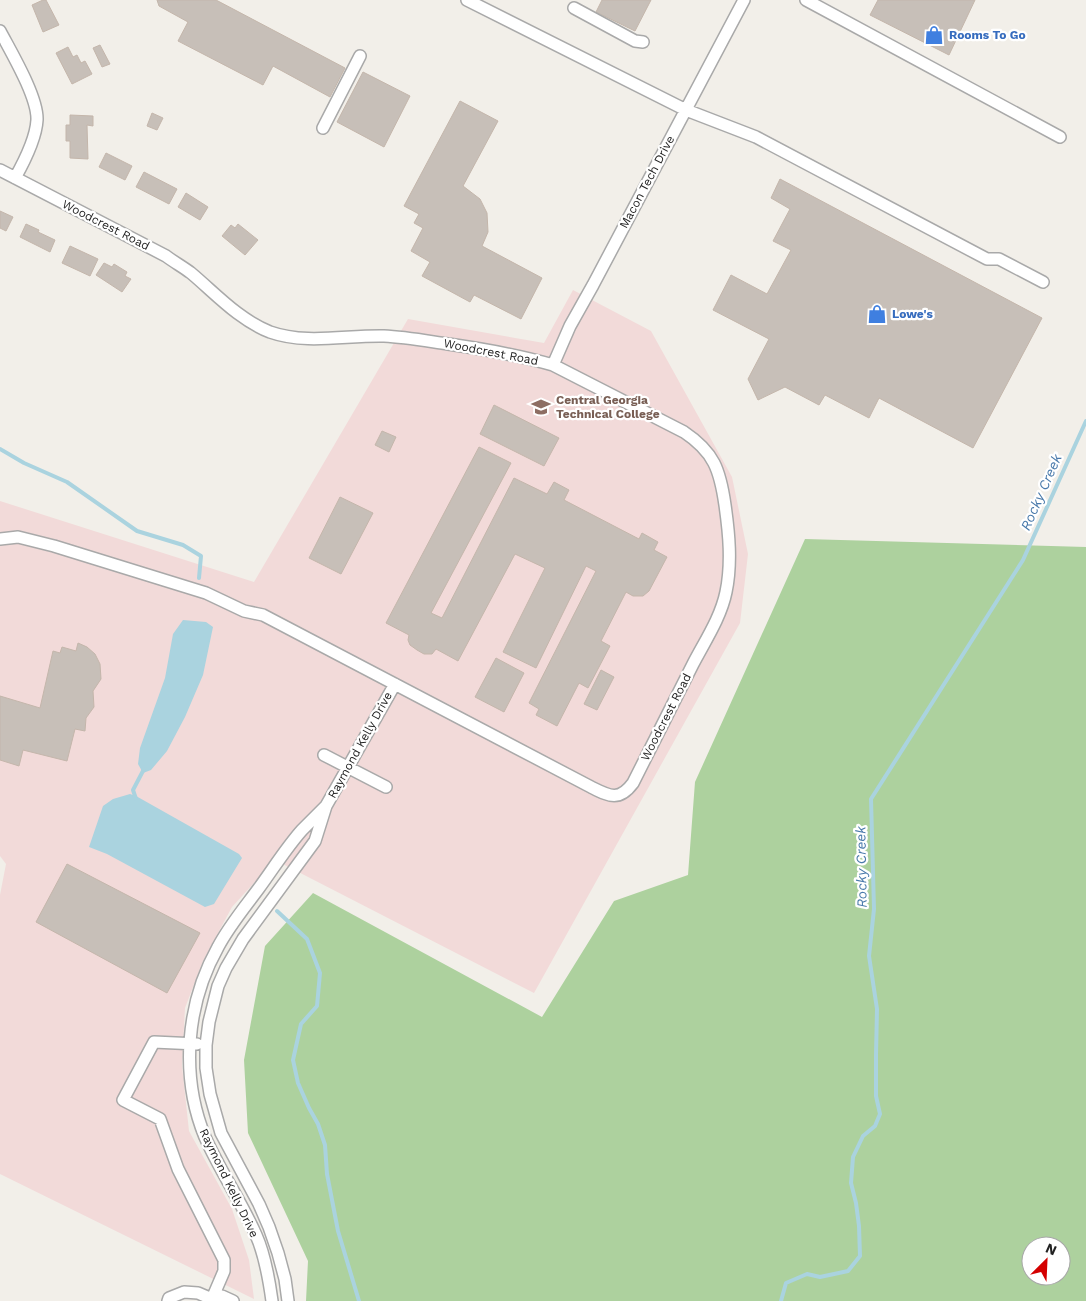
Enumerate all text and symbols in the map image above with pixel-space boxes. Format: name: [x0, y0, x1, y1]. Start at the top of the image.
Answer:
shop icon: Rooms To Go: [923, 24, 945, 46]
place label: Rooms To Go: [949, 28, 1026, 42]
street label: Macon Tech Drive: [617, 133, 677, 231]
street label: Woodcrest Road: [60, 197, 152, 253]
shop icon: Lowe's: [866, 303, 888, 325]
place label: Lowe's: [892, 307, 933, 321]
street label: Woodcrest Road: [442, 336, 540, 368]
place label: Central Georgia Technical College: [556, 393, 660, 421]
school or university icon: Central Georgia Technical College: [530, 396, 552, 418]
water label: Rocky Creek: [1017, 451, 1065, 533]
street label: Woodcrest Road: [638, 671, 694, 763]
street label: Raymond Kelly Drive: [325, 689, 395, 801]
water label: Rocky Creek: [852, 826, 870, 908]
street label: Raymond Kelly Drive: [197, 1126, 262, 1240]
north arrow: [1021, 1236, 1071, 1286]
text: N: [1043, 1240, 1059, 1259]

